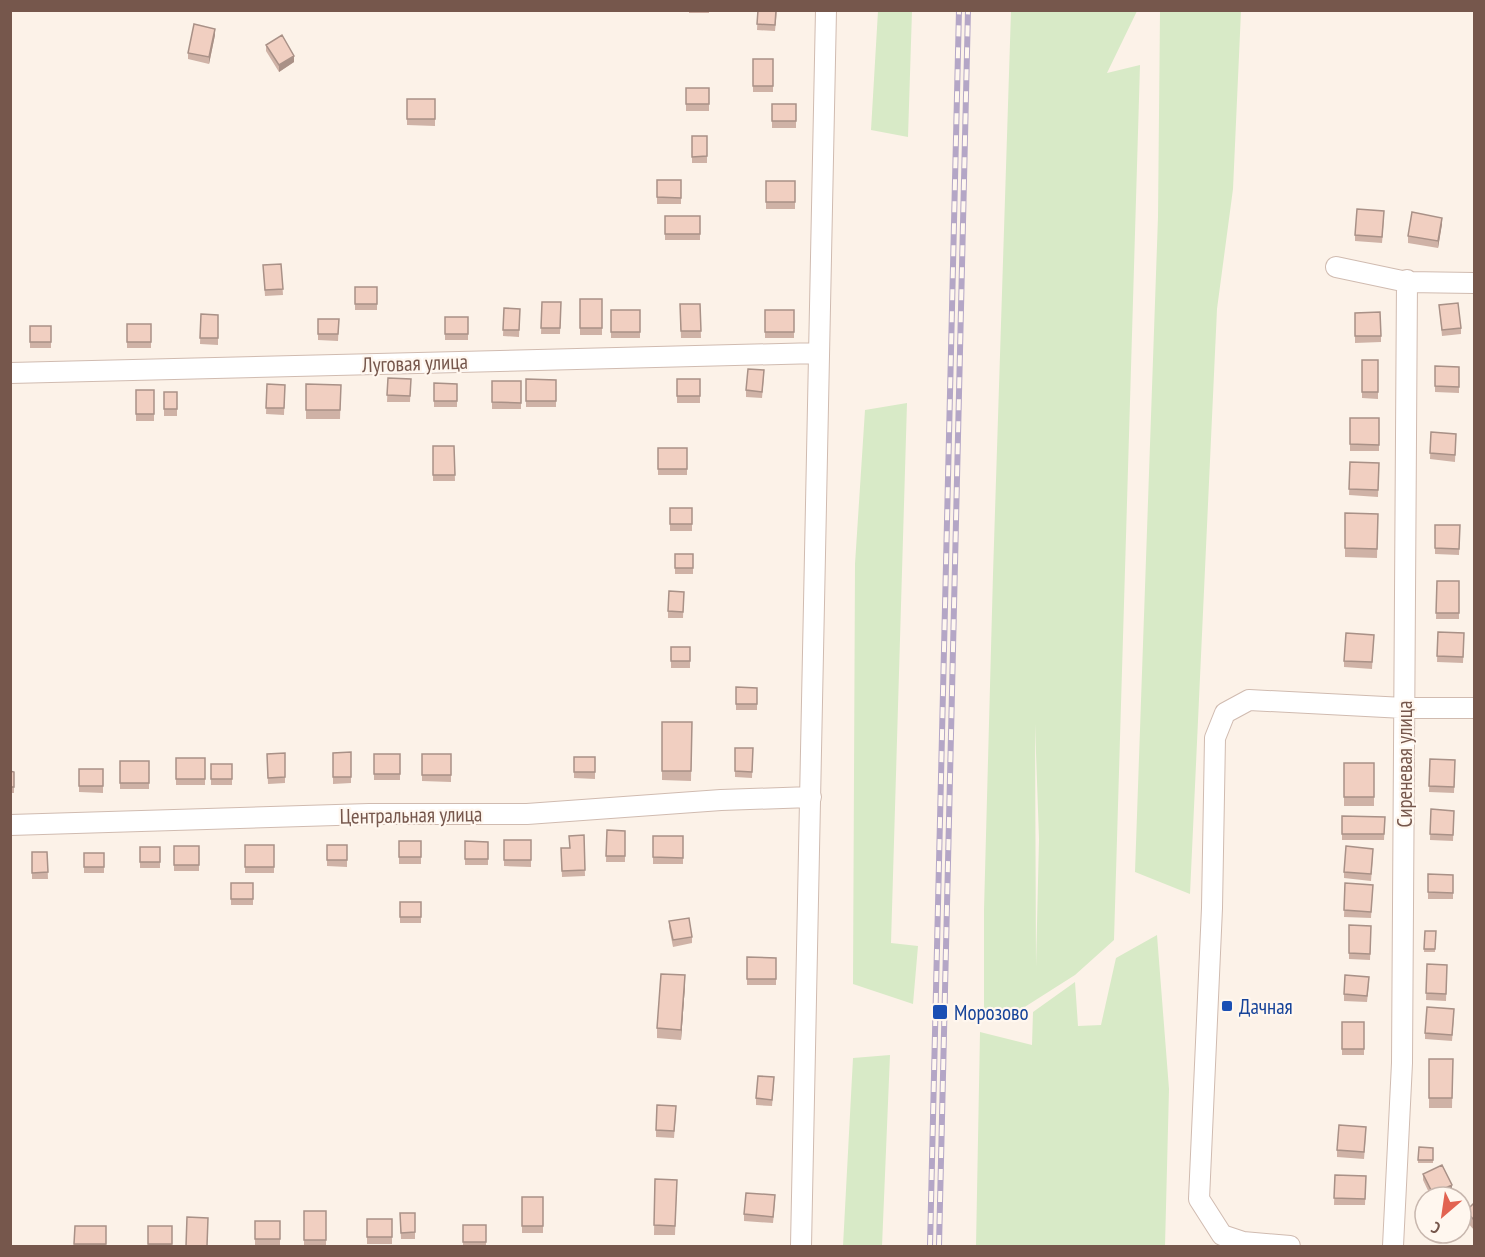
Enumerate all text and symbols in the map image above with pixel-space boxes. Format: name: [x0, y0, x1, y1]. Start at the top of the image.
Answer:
street label: Луговая улица: [361, 348, 468, 378]
street label: Сиреневая улица: [1391, 701, 1418, 827]
street label: Центральная улица: [339, 800, 483, 830]
place label: Дачная: [1239, 993, 1293, 1020]
place label: Морозово: [954, 999, 1029, 1026]
marker: Дачная: [1220, 999, 1234, 1013]
marker: Морозово: [931, 1003, 949, 1021]
north arrow: [1413, 1185, 1473, 1245]
text: С: [1427, 1217, 1444, 1239]

